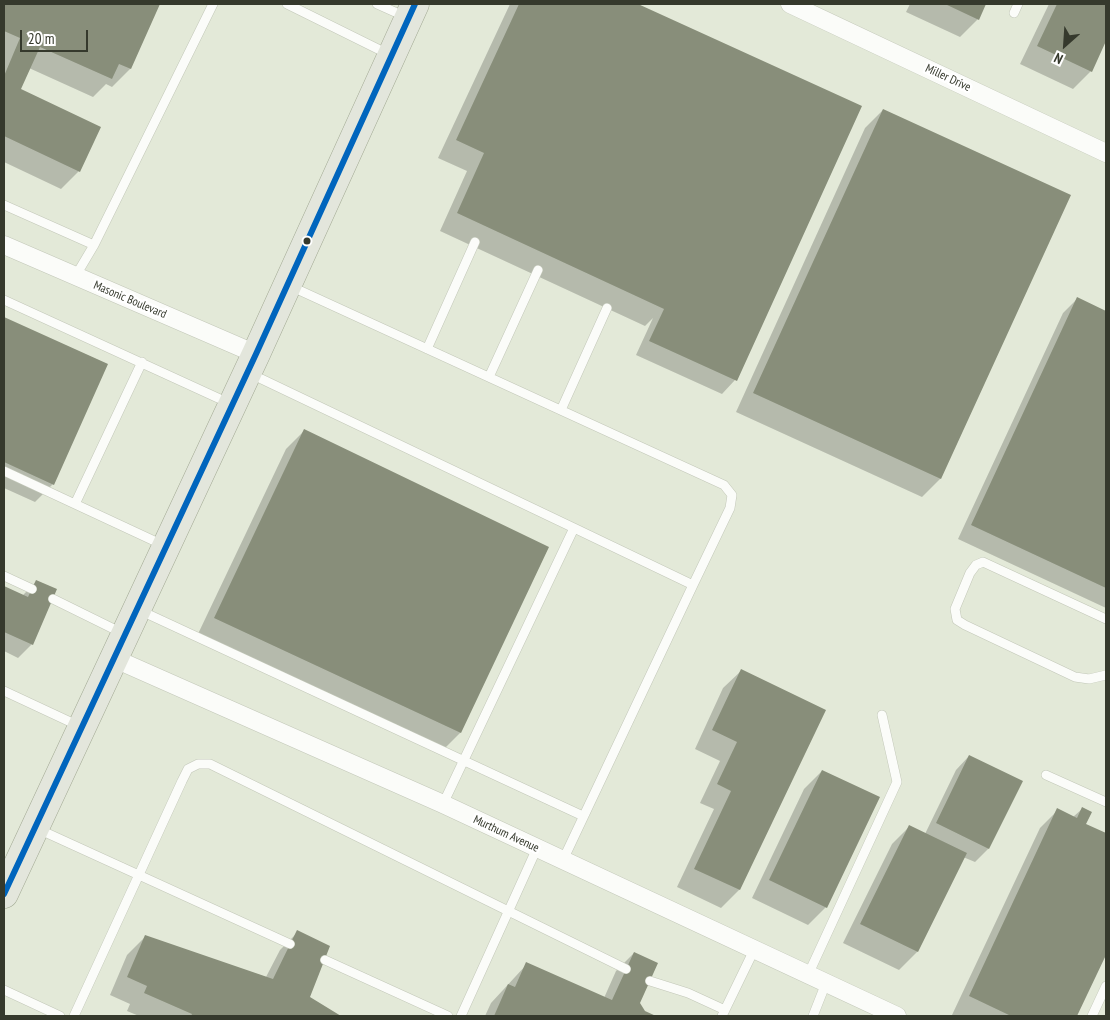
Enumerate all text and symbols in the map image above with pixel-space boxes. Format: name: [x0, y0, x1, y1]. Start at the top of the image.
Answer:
scale bar: [22, 20, 90, 52]
north arrow: [1040, 20, 1090, 70]
text: 20 m: [28, 29, 54, 48]
text: N: [1051, 49, 1066, 68]
street label: Miller Drive: [923, 61, 973, 95]
unlabelled marker: [302, 236, 312, 246]
street label: Masonic Boulevard: [91, 278, 169, 322]
street label: Murthum Avenue: [471, 812, 541, 856]

